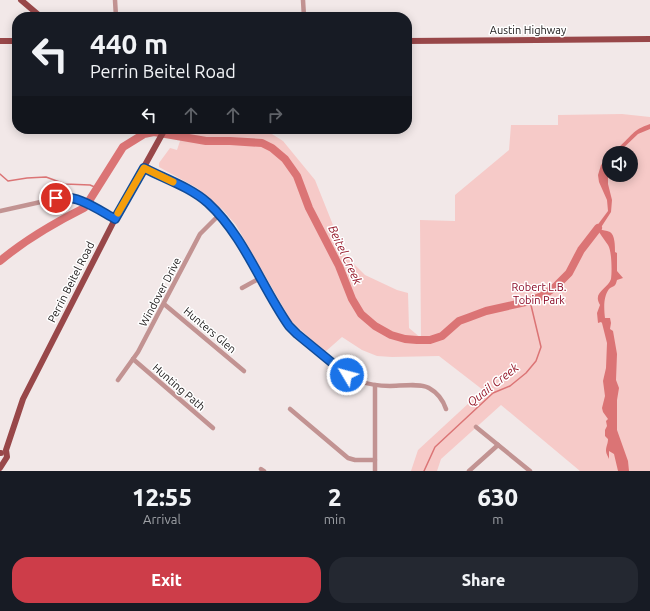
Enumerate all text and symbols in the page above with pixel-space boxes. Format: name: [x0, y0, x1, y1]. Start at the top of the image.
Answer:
street label: Austin Highway: [490, 24, 567, 36]
icon: left: [24, 28, 76, 80]
text: 440 m: [90, 28, 168, 59]
text: Perrin Beitel Road: [90, 61, 236, 81]
icon: left: [138, 104, 160, 126]
icon: ahead: [180, 104, 202, 126]
icon: ahead: [222, 104, 244, 126]
icon: right: [264, 104, 286, 126]
map controls: [602, 146, 638, 182]
button: sound: [602, 146, 638, 182]
pin: [39, 181, 73, 215]
icon: arrive: [45, 187, 67, 209]
water label: Beitel Creek: [326, 223, 365, 287]
street label: Perrin Beitel Road: [45, 240, 97, 324]
street label: Windover Drive: [137, 255, 183, 329]
park label: Robert L.B. Tobin Park: [511, 281, 567, 306]
street label: Hunters Glen: [181, 305, 239, 355]
position arrow: [326, 354, 368, 396]
water label: Quail Creek: [464, 360, 522, 409]
street label: Hunting Path: [151, 361, 207, 413]
text: 12:55: [132, 484, 192, 511]
text: 2: [328, 484, 341, 511]
text: 630: [478, 484, 518, 511]
text: Arrival: [143, 512, 181, 526]
text: min: [324, 512, 346, 526]
text: m: [492, 512, 503, 526]
button: Exit: [12, 557, 321, 603]
button: Share: [329, 557, 638, 603]

